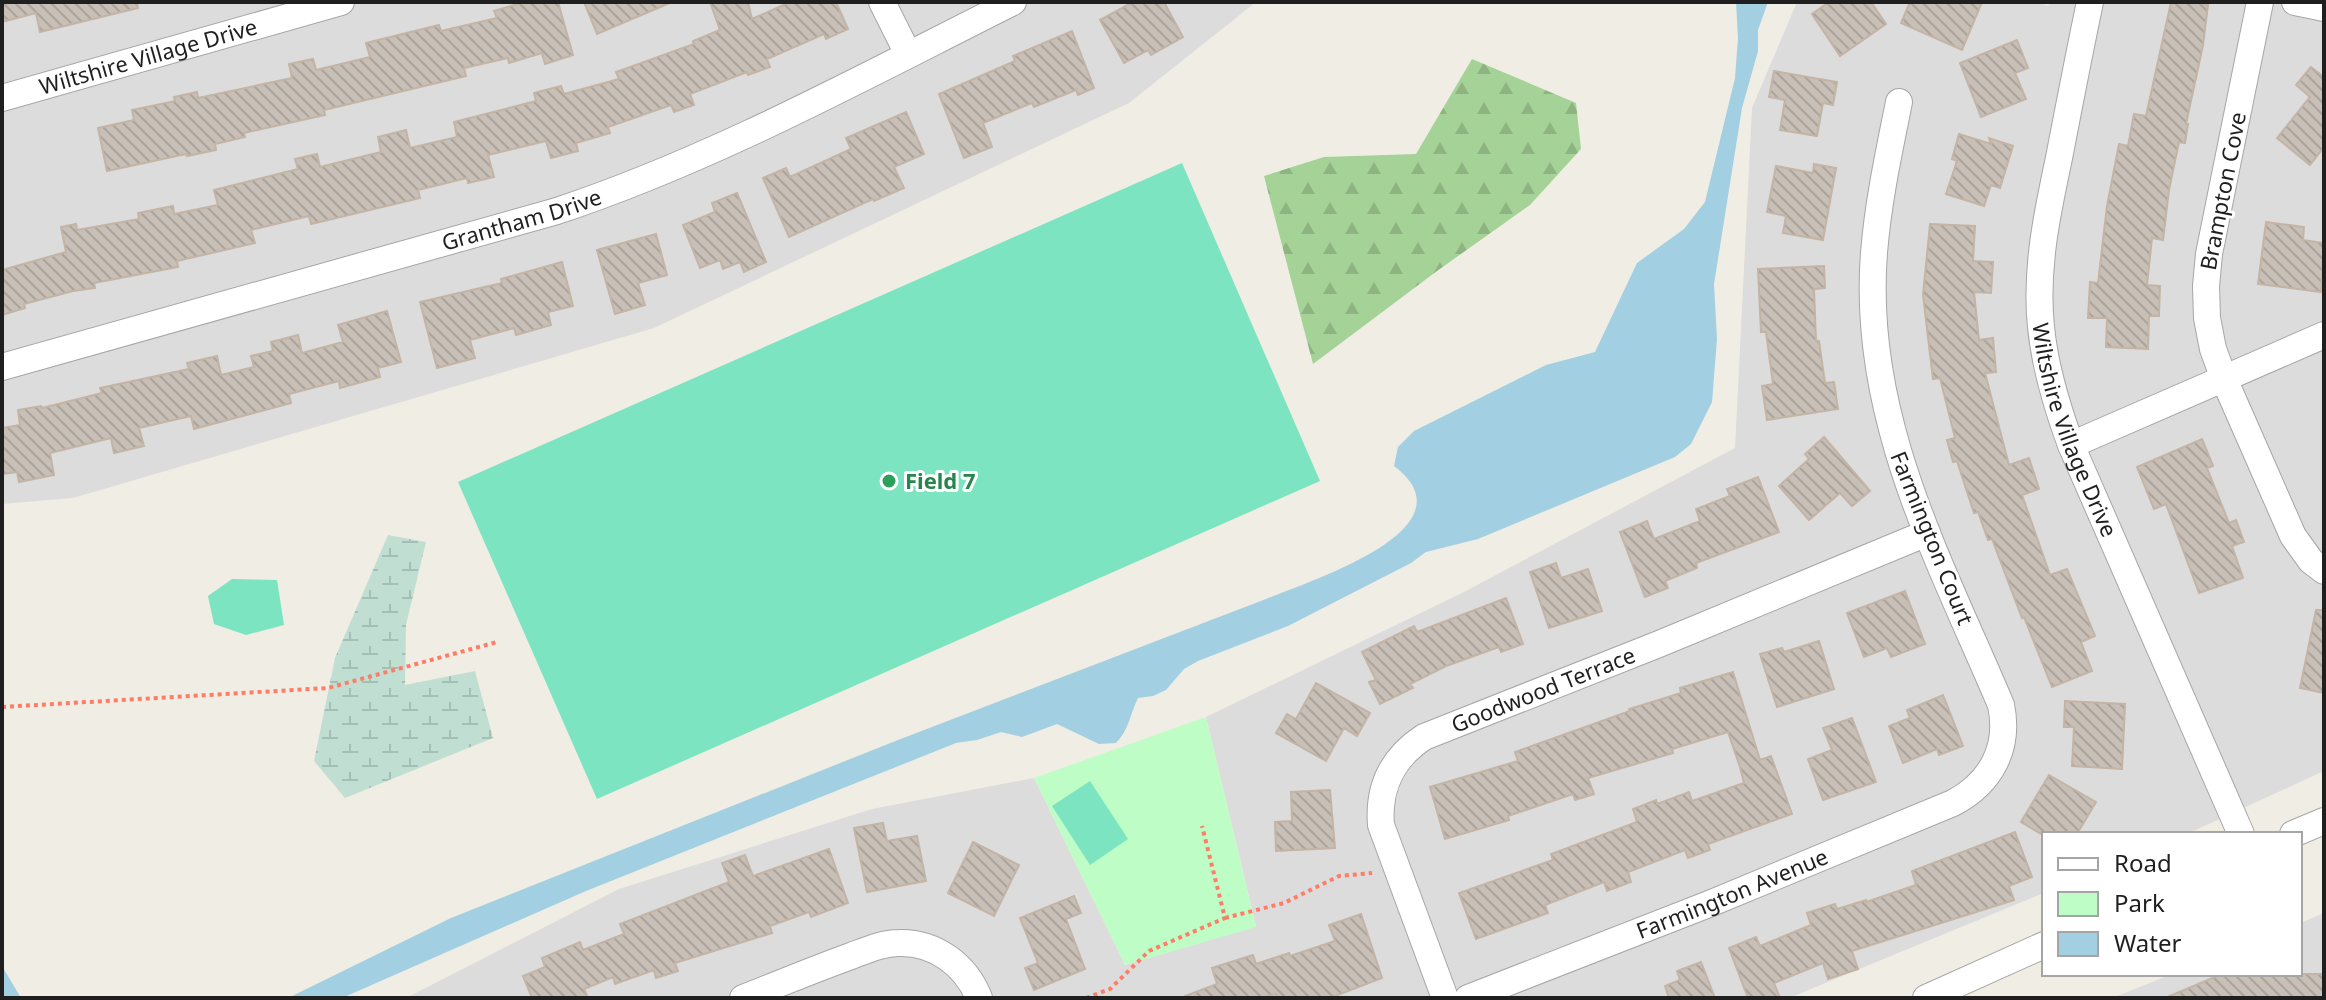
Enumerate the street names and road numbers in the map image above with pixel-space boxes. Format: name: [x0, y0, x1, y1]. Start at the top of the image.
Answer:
street label: Wiltshire Village Drive: [36, 11, 260, 101]
street label: Brampton Cove: [2192, 109, 2252, 272]
street label: Grantham Drive: [438, 181, 605, 257]
street label: Wiltshire Village Drive: [2027, 321, 2125, 541]
street label: Farmington Court: [1884, 446, 1981, 629]
street label: Goodwood Terrace: [1446, 639, 1639, 739]
street label: Farmington Avenue: [1632, 840, 1832, 945]

